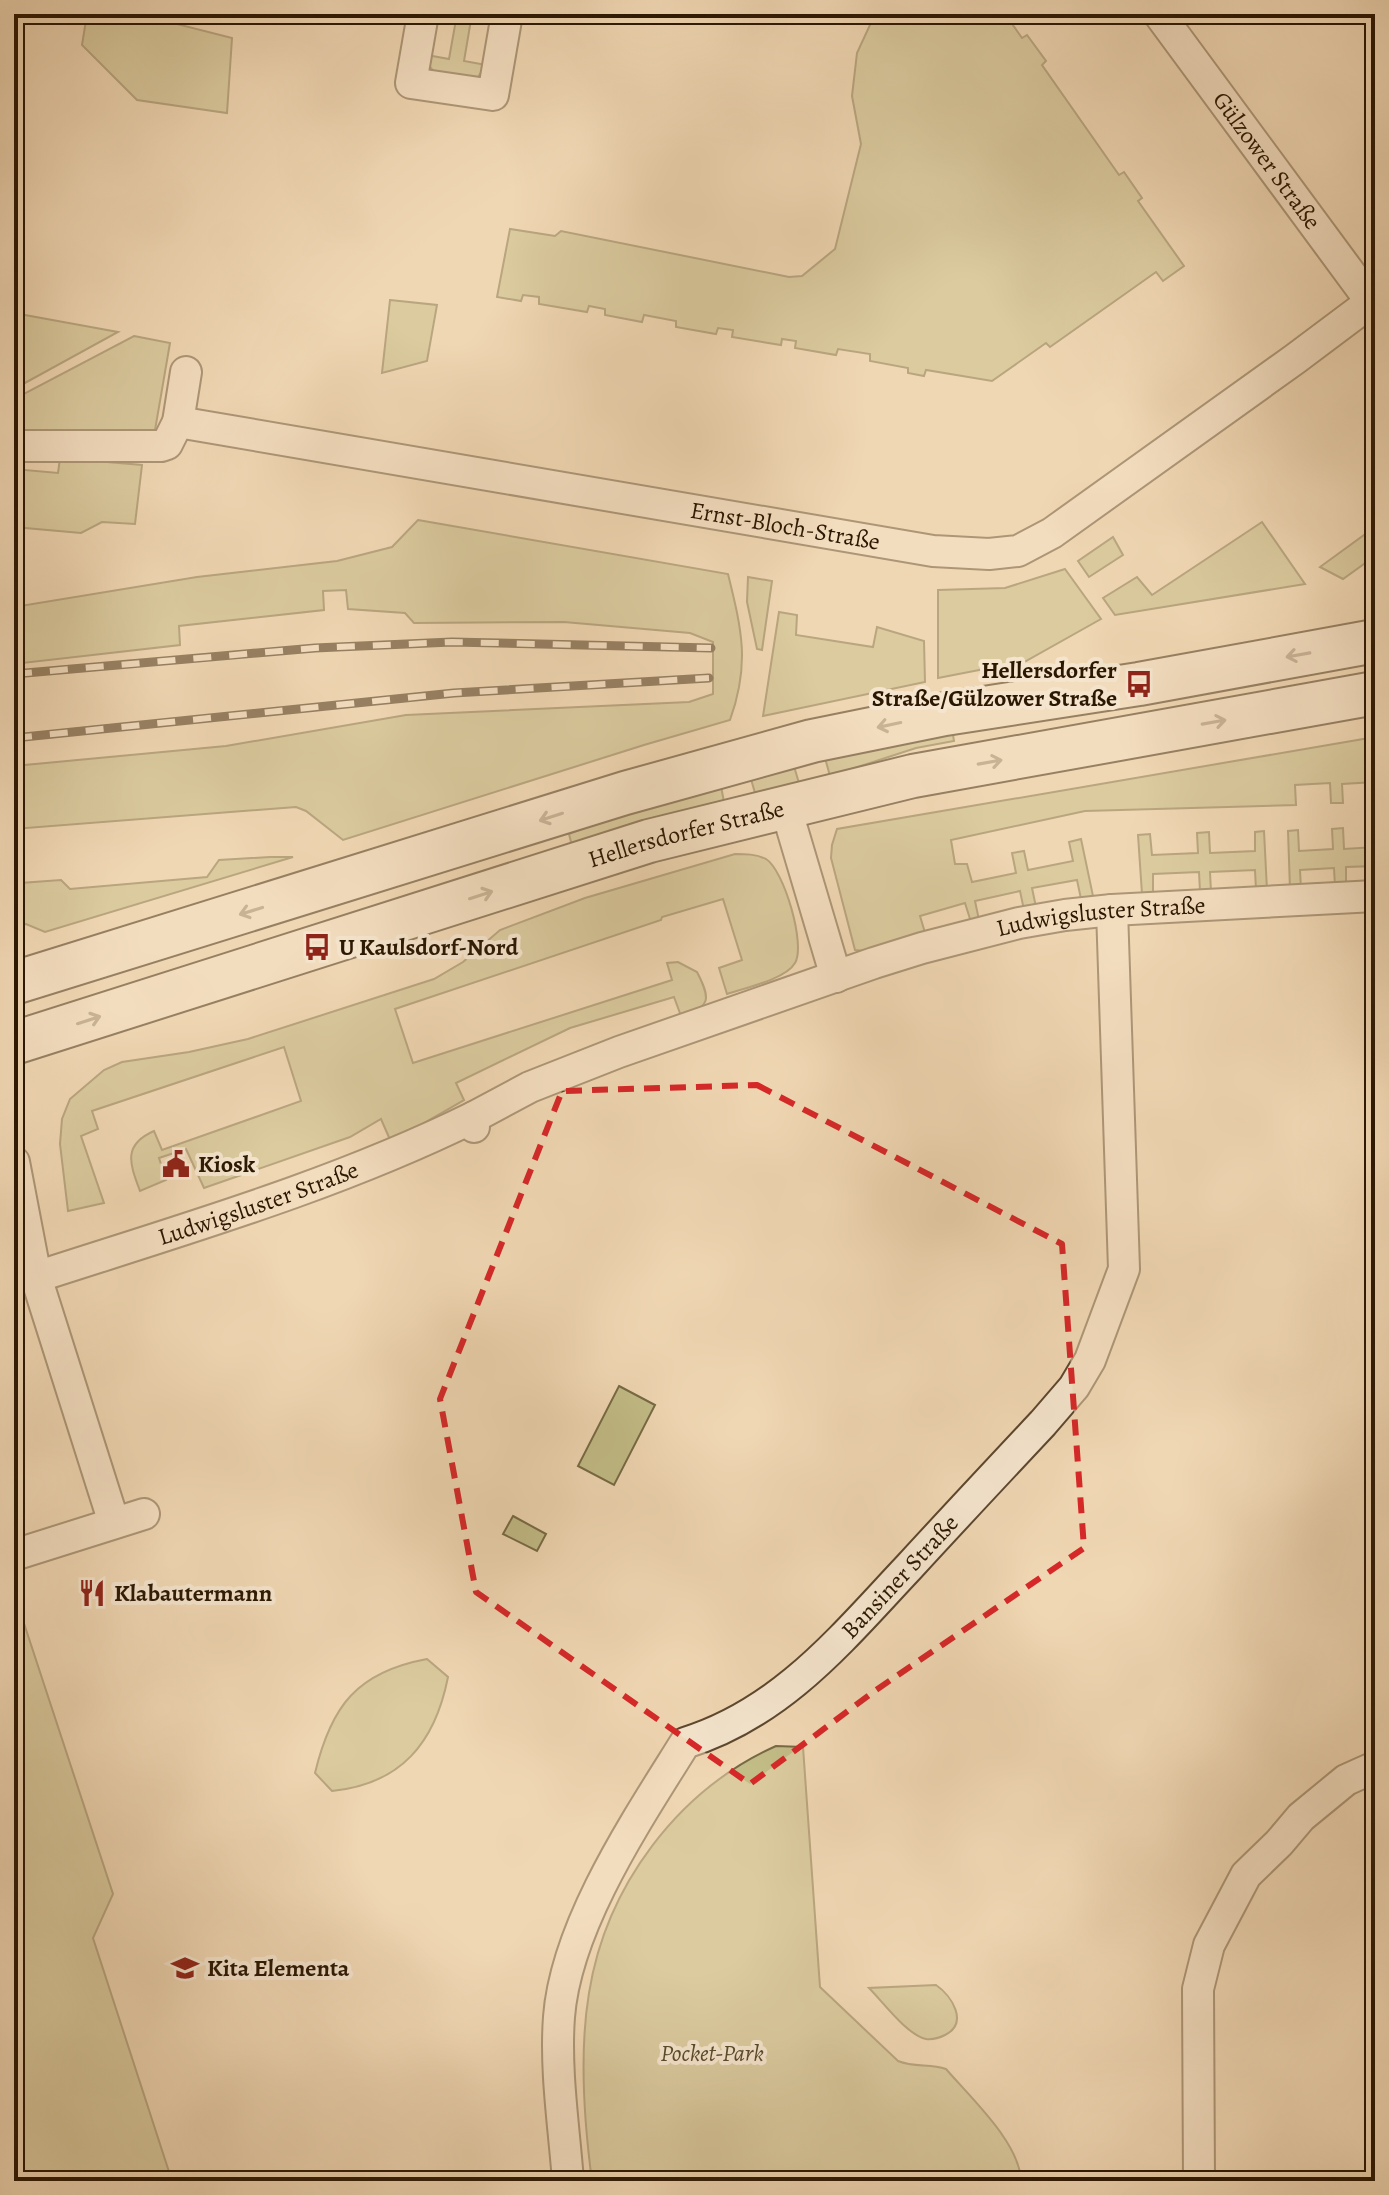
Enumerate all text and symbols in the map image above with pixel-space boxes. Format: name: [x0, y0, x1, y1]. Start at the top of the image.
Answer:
street label: Gülzower Straße: [1205, 85, 1329, 236]
street label: Ernst-Bloch-Straße: [688, 494, 882, 558]
one-way arrow: [1286, 648, 1311, 663]
place label: Hellersdorfer Straße/Gülzower Straße: [872, 654, 1117, 714]
bus stop icon: Hellersdorfer Straße/Gülzower Straße: [1124, 669, 1154, 699]
one-way arrow: [1201, 713, 1227, 728]
one-way arrow: [877, 718, 903, 733]
one-way arrow: [977, 753, 1002, 768]
street label: Hellersdorfer Straße: [584, 792, 787, 875]
one-way arrow: [538, 810, 564, 825]
one-way arrow: [468, 887, 494, 902]
street label: Ludwigsluster Straße: [993, 889, 1206, 944]
one-way arrow: [239, 904, 265, 919]
place label: U Kaulsdorf-Nord: [339, 931, 518, 963]
bus stop icon: U Kaulsdorf-Nord: [302, 932, 332, 962]
one-way arrow: [75, 1012, 101, 1027]
place label: Kiosk: [198, 1148, 256, 1180]
public building icon: Kiosk: [161, 1149, 191, 1179]
street label: Ludwigsluster Straße: [154, 1153, 363, 1253]
street label: Bansiner Straße: [834, 1508, 965, 1646]
place label: Klabautermann: [114, 1577, 273, 1609]
restaurant icon: Klabautermann: [77, 1578, 107, 1608]
place label: Kita Elementa: [207, 1952, 350, 1984]
school or university icon: Kita Elementa: [170, 1953, 200, 1983]
park label: Pocket-Park: [660, 2037, 764, 2069]

